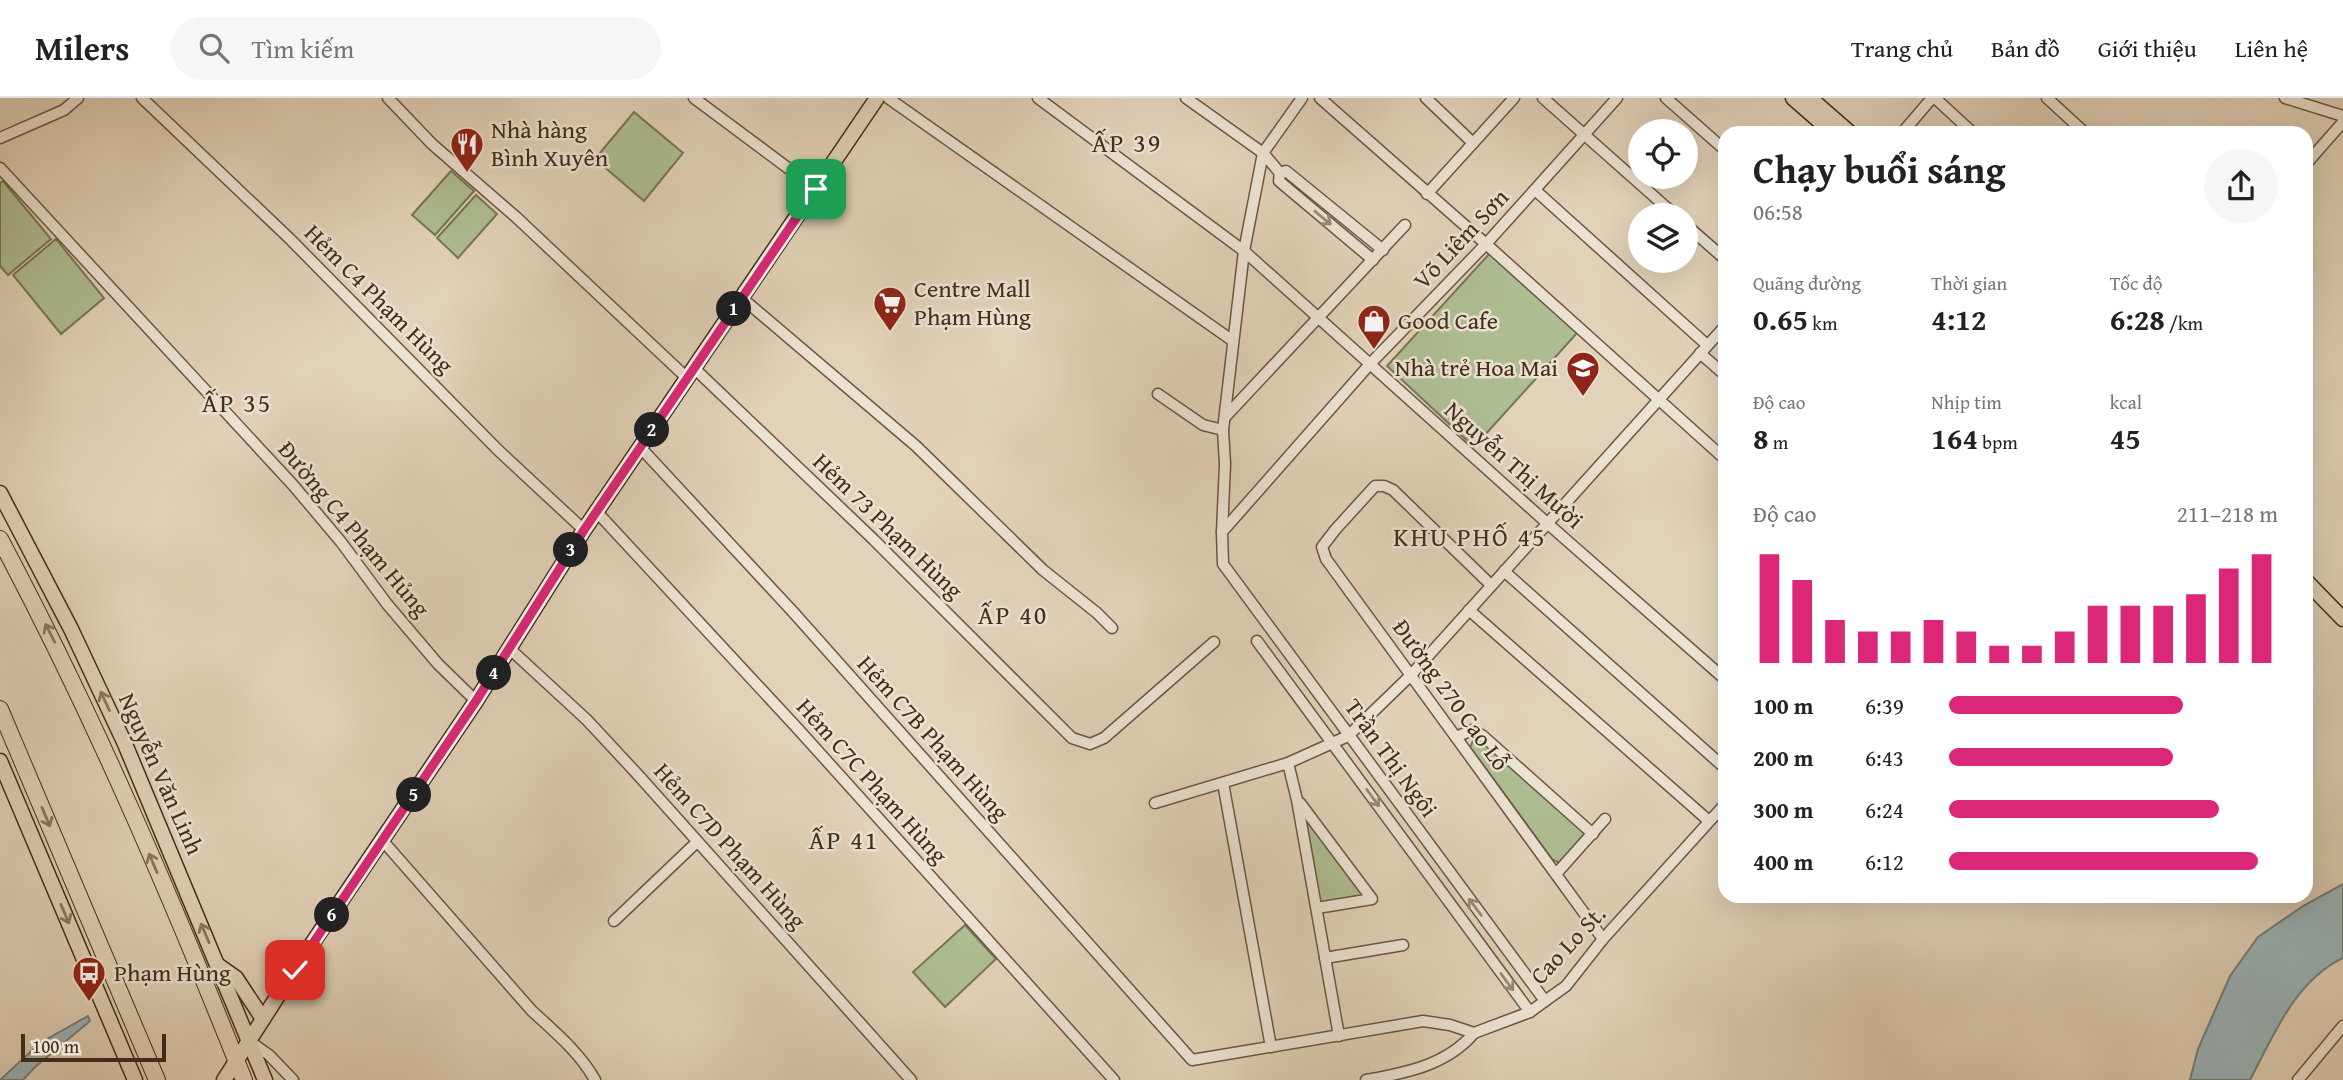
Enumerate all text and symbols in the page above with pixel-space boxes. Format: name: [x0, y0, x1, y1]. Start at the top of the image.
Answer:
search box: [171, 17, 661, 80]
text: Milers: [35, 24, 129, 72]
icon: search: [195, 29, 233, 67]
text: Tìm kiếm: [251, 29, 354, 68]
text: Trang chủ: [1851, 31, 1953, 66]
text: Bản đồ: [1991, 31, 2060, 66]
text: Giới thiệu: [2098, 31, 2197, 66]
text: Liên hệ: [2235, 31, 2308, 66]
place label: Nhà hàng Bình Xuyên: [491, 112, 609, 175]
map controls: [1628, 119, 1698, 273]
button: locate: [1628, 119, 1698, 189]
district label: ẤP 39: [1092, 123, 1162, 162]
restaurant icon: Nhà hàng Bình Xuyên: [448, 125, 486, 174]
text: Chạy buổi sáng: [1753, 141, 2006, 197]
button: share: [2204, 149, 2278, 223]
pin: [786, 159, 846, 219]
icon: arrive: [797, 170, 835, 208]
street label: Võ Liêm Sơn: [1405, 180, 1517, 297]
text: 06:58: [1753, 195, 1803, 228]
button: layers: [1628, 203, 1698, 273]
one-way arrow: [1314, 210, 1332, 226]
street label: Hẻm C4 Phạm Hùng: [297, 216, 462, 381]
text: Quãng đường: [1753, 269, 1861, 297]
text: Thời gian: [1931, 269, 2007, 297]
text: Tốc độ: [2110, 269, 2162, 297]
place label: Centre Mall Phạm Hùng: [914, 271, 1031, 334]
supermarket icon: Centre Mall Phạm Hùng: [871, 284, 909, 333]
pin: 1: [716, 292, 752, 326]
text: 1: [729, 294, 738, 322]
text: 0.65: [1753, 297, 1808, 341]
text: 4:12: [1931, 297, 1986, 341]
text: 6:28: [2110, 297, 2165, 341]
shop icon: Good Cafe: [1355, 302, 1393, 351]
place label: Good Cafe: [1398, 303, 1498, 338]
text: km: [1808, 309, 1837, 337]
text: /km: [2165, 309, 2203, 337]
school or university icon: Nhà trẻ Hoa Mai: [1564, 349, 1602, 398]
place label: Nhà trẻ Hoa Mai: [1395, 350, 1558, 385]
district label: ẤP 35: [202, 383, 272, 422]
text: Độ cao: [1753, 388, 1806, 416]
text: Nhịp tim: [1931, 388, 2002, 416]
text: kcal: [2110, 388, 2142, 416]
street label: Nguyễn Thị Mười: [1437, 393, 1592, 537]
pin: 2: [634, 412, 670, 448]
text: 2: [647, 415, 656, 443]
text: 8: [1753, 416, 1769, 460]
text: 164: [1931, 416, 1978, 460]
text: 45: [2110, 416, 2141, 460]
text: m: [1769, 428, 1788, 456]
text: bpm: [1978, 428, 2018, 456]
street label: Đường C4 Phạm Hủng: [270, 433, 439, 624]
street label: Hẻm 73 Phạm Hùng: [805, 444, 972, 607]
text: Độ cao: [1753, 497, 1817, 530]
text: 211–218 m: [2177, 497, 2278, 530]
district label: KHU PHỐ 45: [1393, 517, 1547, 556]
pin: 3: [554, 532, 588, 568]
text: 3: [566, 535, 575, 563]
district label: ẤP 40: [978, 595, 1048, 634]
street label: Đường 270 Cao Lỗ: [1384, 612, 1518, 778]
one-way arrow: [42, 623, 56, 644]
street label: Hẻm C7B Phạm Hùng: [849, 647, 1018, 828]
pin: 4: [476, 656, 512, 690]
text: 4: [489, 658, 498, 686]
street label: Nguyễn Văn Linh: [110, 687, 213, 861]
text: 100 m: [1753, 689, 1814, 722]
text: 6:39: [1865, 689, 1904, 722]
street label: Hẻm C7C Phạm Hùng: [788, 690, 956, 871]
one-way arrow: [98, 691, 111, 712]
street label: Trần Thị Ngôi: [1336, 691, 1447, 824]
text: 200 m: [1753, 741, 1814, 774]
text: 6:43: [1865, 741, 1904, 774]
street label: Hẻm C7D Phạm Hùng: [646, 755, 815, 937]
pin: 5: [396, 778, 432, 812]
text: 5: [409, 780, 418, 808]
one-way arrow: [1366, 788, 1380, 807]
text: 300 m: [1753, 793, 1814, 826]
text: 6:24: [1865, 793, 1904, 826]
one-way arrow: [40, 805, 53, 827]
district label: ẤP 41: [809, 820, 879, 859]
text: 400 m: [1753, 845, 1814, 878]
text: 6:12: [1865, 845, 1904, 878]
one-way arrow: [146, 852, 159, 874]
street label: Cao Lo St.: [1522, 897, 1614, 992]
pin: 6: [314, 898, 350, 932]
one-way arrow: [1468, 898, 1483, 917]
text: 6: [327, 900, 336, 928]
one-way arrow: [59, 903, 72, 924]
one-way arrow: [197, 922, 210, 944]
pin: [265, 940, 325, 1000]
icon: check: [276, 951, 314, 989]
bus stop icon: Phạm Hùng: [70, 954, 108, 1003]
place label: Phạm Hùng: [114, 955, 231, 990]
one-way arrow: [1500, 972, 1515, 990]
scale bar: [21, 1031, 166, 1063]
text: 100 m: [32, 1032, 79, 1060]

